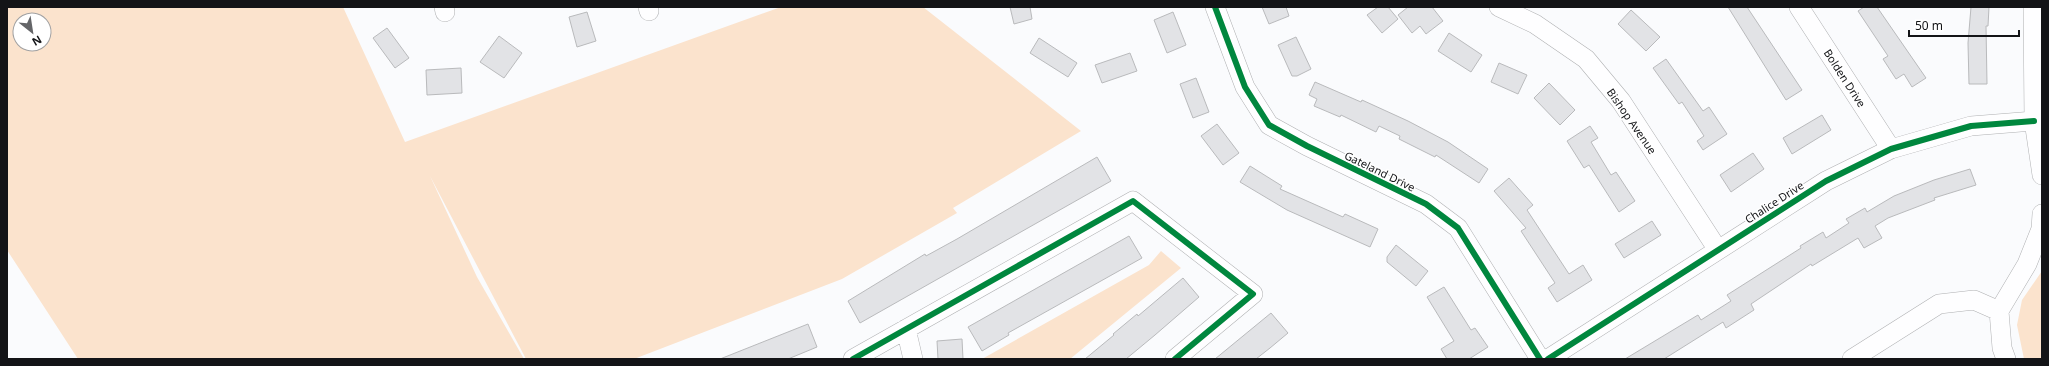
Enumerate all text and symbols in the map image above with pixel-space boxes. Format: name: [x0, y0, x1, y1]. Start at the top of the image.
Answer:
north arrow: [12, 12, 52, 52]
scale bar: [1909, 12, 2019, 38]
text: 50 m: [1915, 17, 1943, 34]
text: N: [30, 32, 45, 50]
street label: Bolden Drive: [1821, 46, 1869, 110]
street label: Bishop Avenue: [1604, 85, 1660, 157]
street label: Gateland Drive: [1342, 147, 1418, 195]
street label: Chalice Drive: [1742, 177, 1806, 227]

